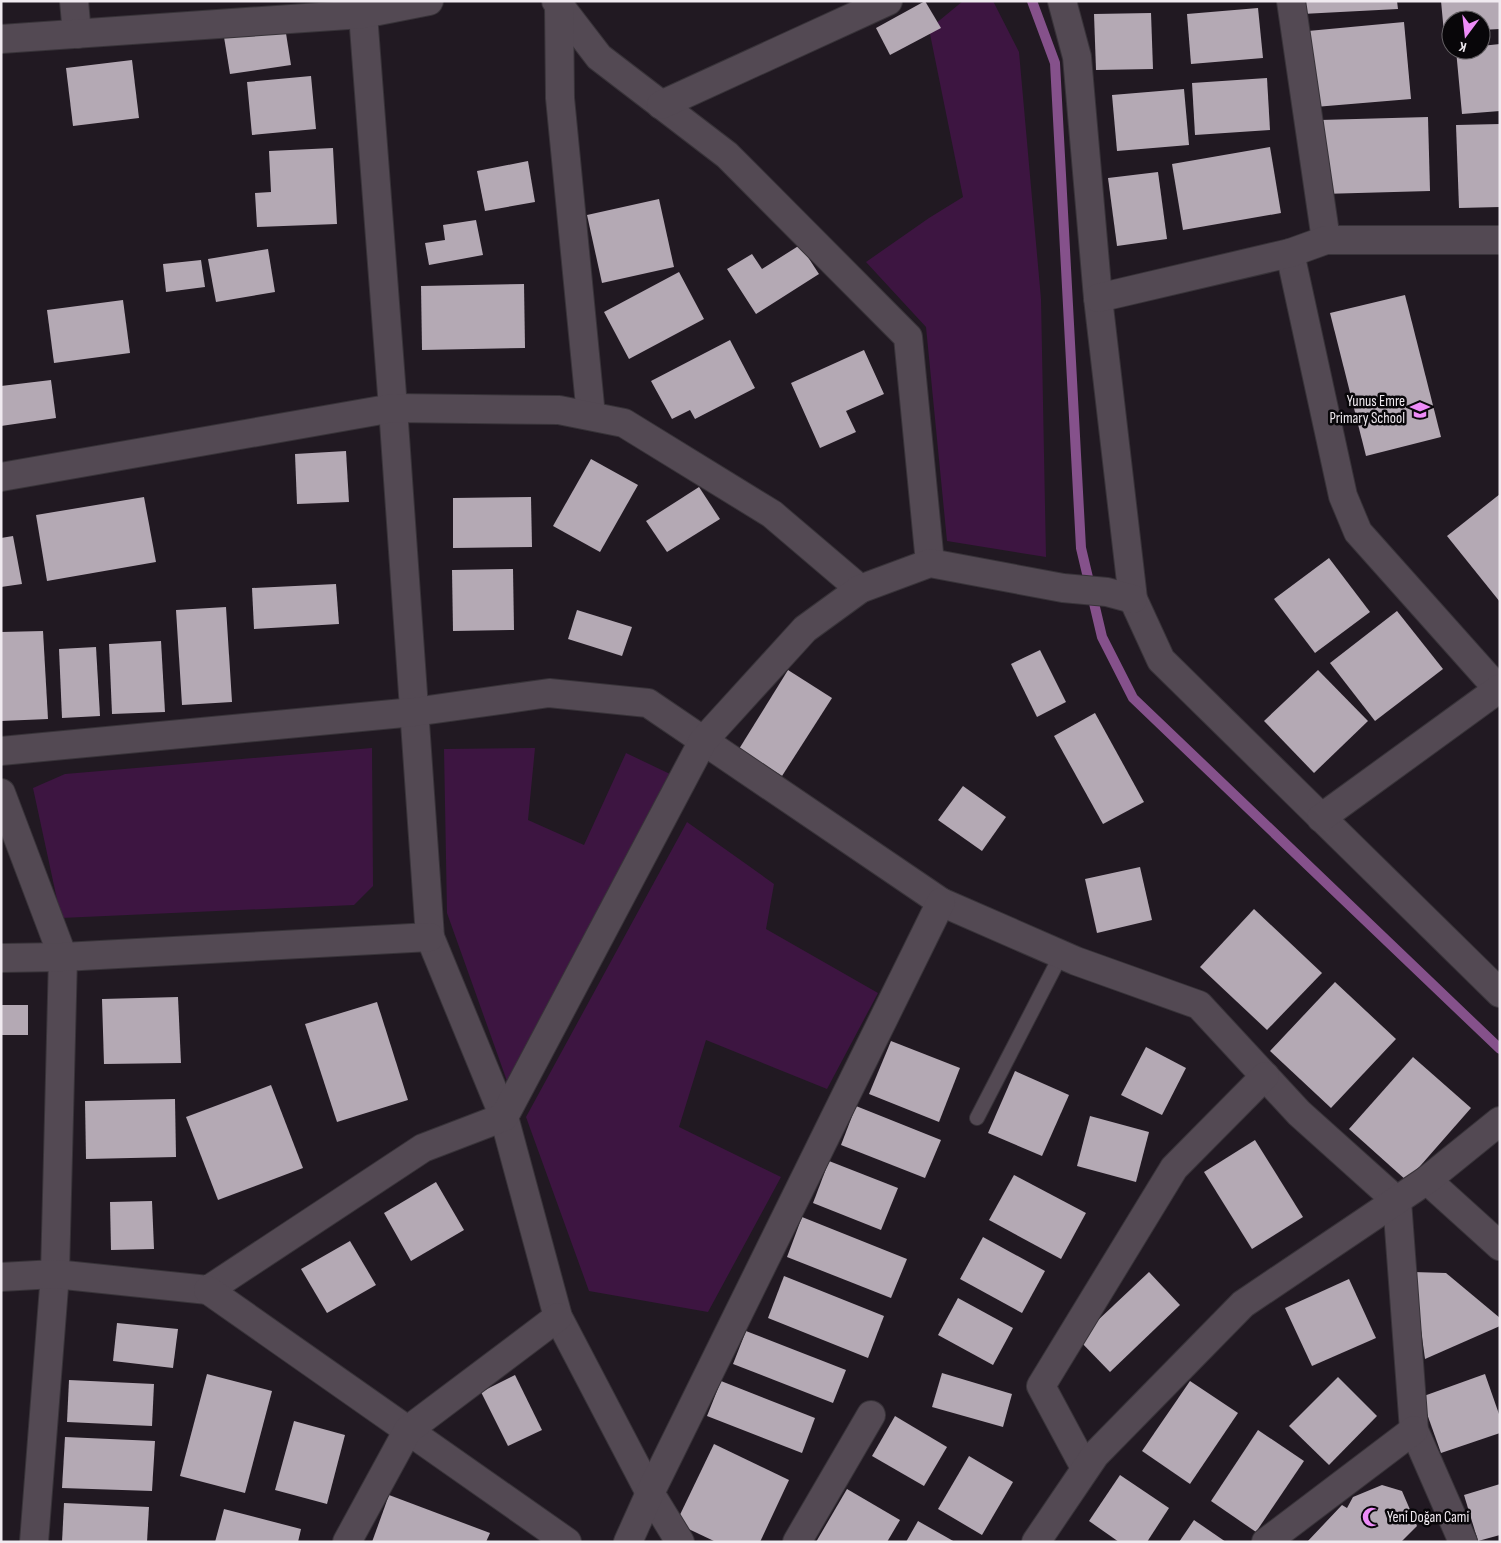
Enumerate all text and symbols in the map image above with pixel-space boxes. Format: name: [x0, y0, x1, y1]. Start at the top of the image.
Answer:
north arrow: [1441, 10, 1491, 60]
text: K: [1457, 38, 1468, 56]
place label: Yunus Emre Primary School: [1329, 392, 1405, 428]
school or university icon: Yunus Emre Primary School: [1409, 399, 1431, 421]
mosque icon: Yeni Doğan Cami: [1361, 1506, 1383, 1528]
place label: Yeni Doğan Cami: [1387, 1508, 1469, 1527]

